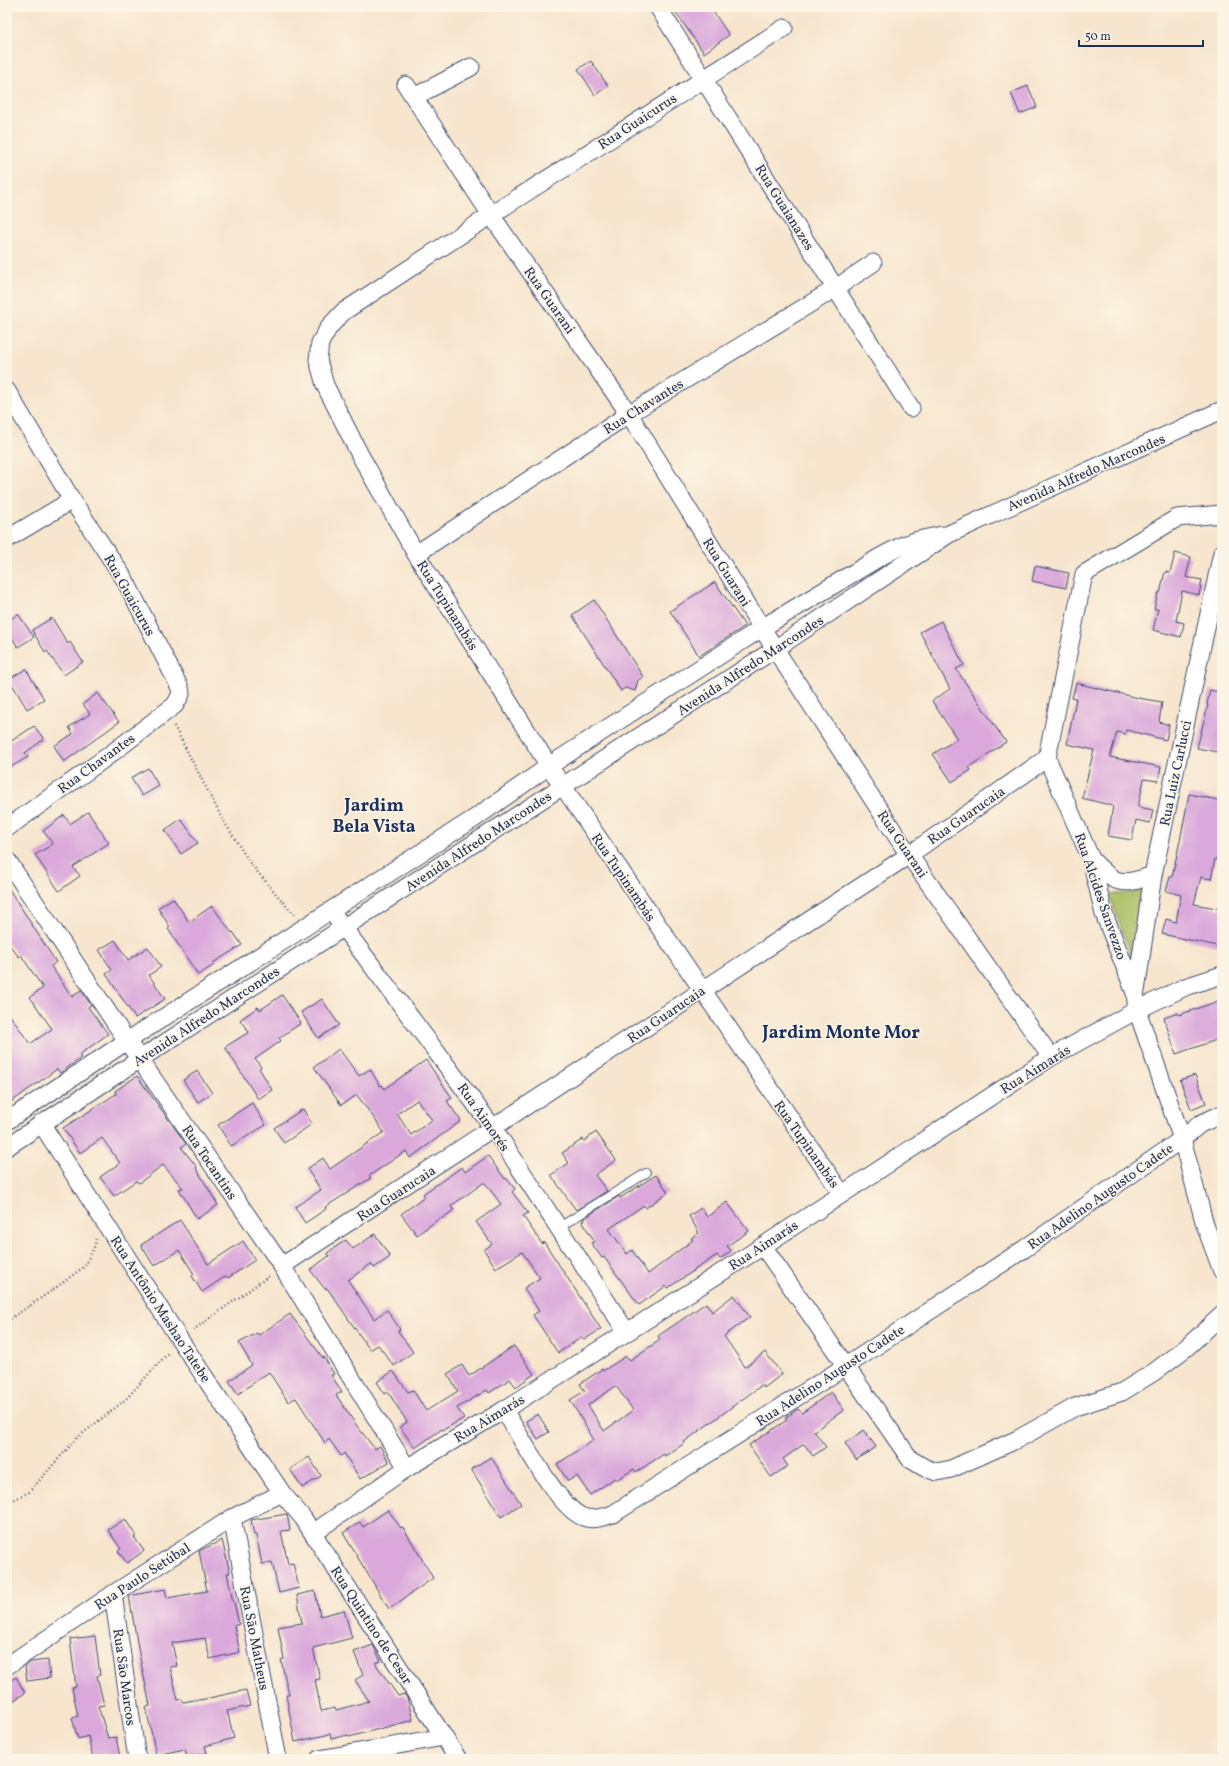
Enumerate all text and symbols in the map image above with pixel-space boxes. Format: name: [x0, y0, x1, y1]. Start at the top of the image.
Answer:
scale bar: [1079, 22, 1203, 48]
text: 50 m: [1085, 29, 1111, 45]
street label: Rua Guaicurus: [595, 90, 681, 155]
street label: Rua Guaianazes: [750, 161, 818, 255]
street label: Rua Guarani: [519, 264, 579, 338]
street label: Rua Chavantes: [600, 375, 688, 440]
street label: Avenida Alfredo Marcondes: [1005, 430, 1169, 517]
street label: Rua Guarani: [697, 535, 754, 611]
street label: Rua Guaicurus: [98, 552, 159, 640]
street label: Rua Tupinambás: [411, 557, 482, 654]
street label: Avenida Alfredo Marcondes: [674, 612, 828, 721]
street label: Rua Luiz Carlucci: [1156, 719, 1197, 828]
street label: Rua Chavantes: [54, 730, 139, 799]
street label: Rua Guarucaia: [924, 782, 1009, 850]
street label: Avenida Alfredo Marcondes: [402, 788, 556, 897]
district label: Jardim Bela Vista: [332, 794, 416, 840]
street label: Rua Guarani: [872, 807, 931, 882]
street label: Rua Tupinambás: [586, 830, 659, 926]
street label: Rua Alcides Sanvezzo: [1069, 831, 1130, 962]
street label: Avenida Alfredo Marcondes: [130, 963, 284, 1072]
street label: Rua Guarucaia: [624, 982, 710, 1048]
district label: Jardim Monte Mor: [761, 1021, 920, 1046]
street label: Rua Aimarás: [997, 1041, 1075, 1099]
street label: Rua Aimorés: [452, 1080, 513, 1156]
street label: Rua Tupinambás: [769, 1097, 843, 1192]
street label: Rua Tocantins: [177, 1122, 241, 1204]
street label: Rua Adelino Augusto Cadete: [1024, 1139, 1178, 1255]
street label: Rua Guarucaia: [354, 1162, 440, 1227]
street label: Rua Aimarás: [725, 1217, 802, 1276]
street label: Rua Antônio Mashao Tatebe: [105, 1233, 215, 1387]
street label: Rua Adelino Augusto Cadete: [753, 1321, 909, 1432]
street label: Rua Aimarás: [451, 1391, 529, 1448]
street label: Rua Paulo Setúbal: [91, 1539, 194, 1615]
street label: Rua Quintino de Cesar: [325, 1563, 416, 1689]
street label: Rua São Matheus: [234, 1585, 273, 1692]
street label: Rua São Marcos: [107, 1627, 140, 1727]

